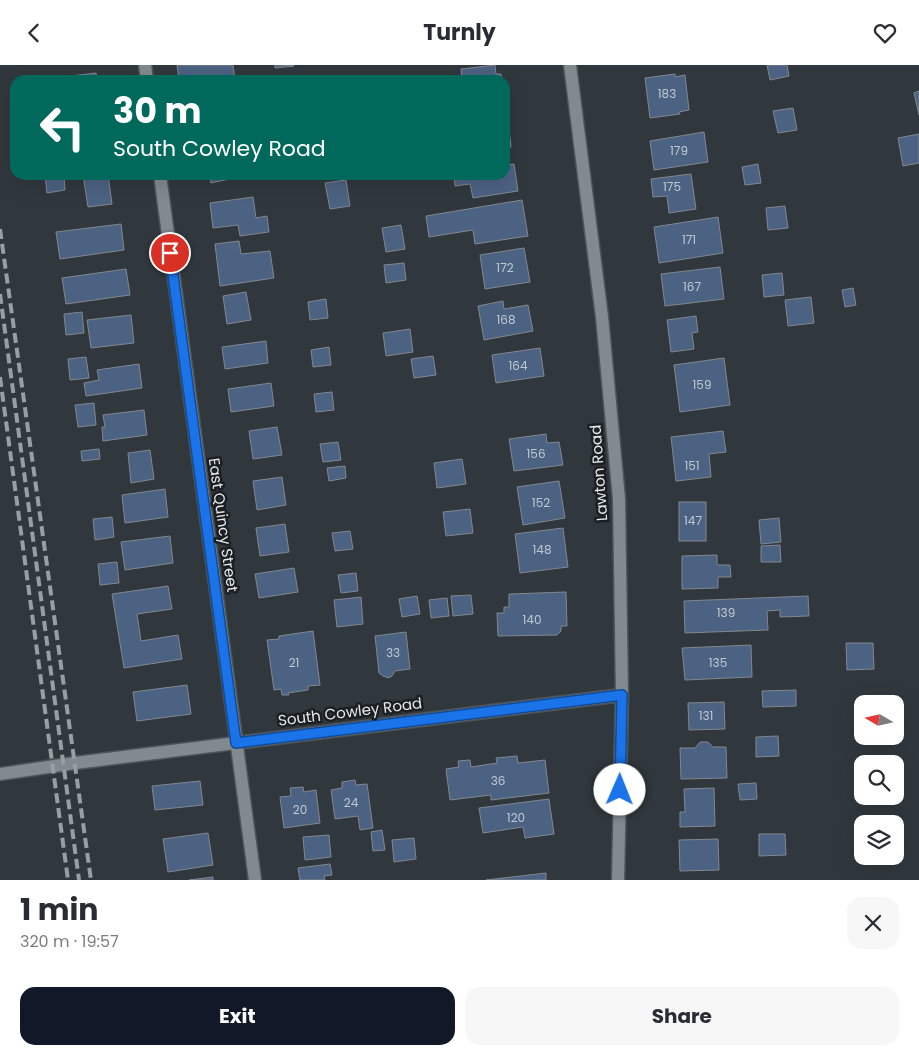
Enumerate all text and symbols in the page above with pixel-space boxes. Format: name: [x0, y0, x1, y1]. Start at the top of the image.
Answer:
text: Turnly: [423, 17, 496, 48]
icon: back: [20, 19, 48, 47]
icon: heart: [871, 19, 899, 47]
house number: 183: [658, 85, 676, 102]
text: 30 m: [113, 86, 201, 135]
icon: left: [30, 95, 95, 160]
text: South Cowley Road: [113, 133, 326, 164]
house number: 179: [670, 142, 688, 159]
house number: 175: [663, 178, 681, 195]
house number: 171: [682, 231, 696, 248]
pin: [149, 232, 191, 274]
icon: arrive: [156, 239, 184, 267]
house number: 172: [496, 259, 514, 276]
house number: 167: [683, 278, 701, 295]
house number: 168: [496, 311, 516, 328]
house number: 164: [508, 357, 528, 374]
house number: 159: [693, 376, 711, 393]
street label: Lawton Road: [585, 424, 612, 522]
house number: 156: [527, 445, 546, 462]
street label: East Quincy Street: [204, 456, 243, 593]
house number: 151: [684, 457, 700, 474]
house number: 152: [532, 494, 550, 511]
house number: 147: [684, 512, 702, 529]
house number: 148: [533, 541, 551, 558]
house number: 139: [717, 604, 735, 621]
house number: 140: [523, 611, 541, 628]
house number: 33: [386, 644, 400, 661]
house number: 21: [289, 654, 299, 671]
house number: 135: [709, 654, 727, 671]
street label: South Cowley Road: [277, 692, 423, 731]
north arrow: [854, 695, 904, 745]
map controls: [854, 695, 904, 865]
house number: 131: [699, 707, 713, 724]
button: search: [854, 755, 904, 805]
position arrow: [593, 763, 645, 815]
house number: 36: [491, 772, 505, 789]
house number: 24: [344, 794, 359, 811]
house number: 20: [293, 801, 307, 818]
house number: 120: [507, 809, 525, 826]
button: layers: [854, 815, 904, 865]
text: 1 min: [20, 888, 98, 931]
button: close: [847, 897, 899, 949]
text: 320 m · 19:57: [20, 930, 119, 953]
button: Exit: [20, 987, 455, 1045]
button: Share: [465, 987, 899, 1045]

